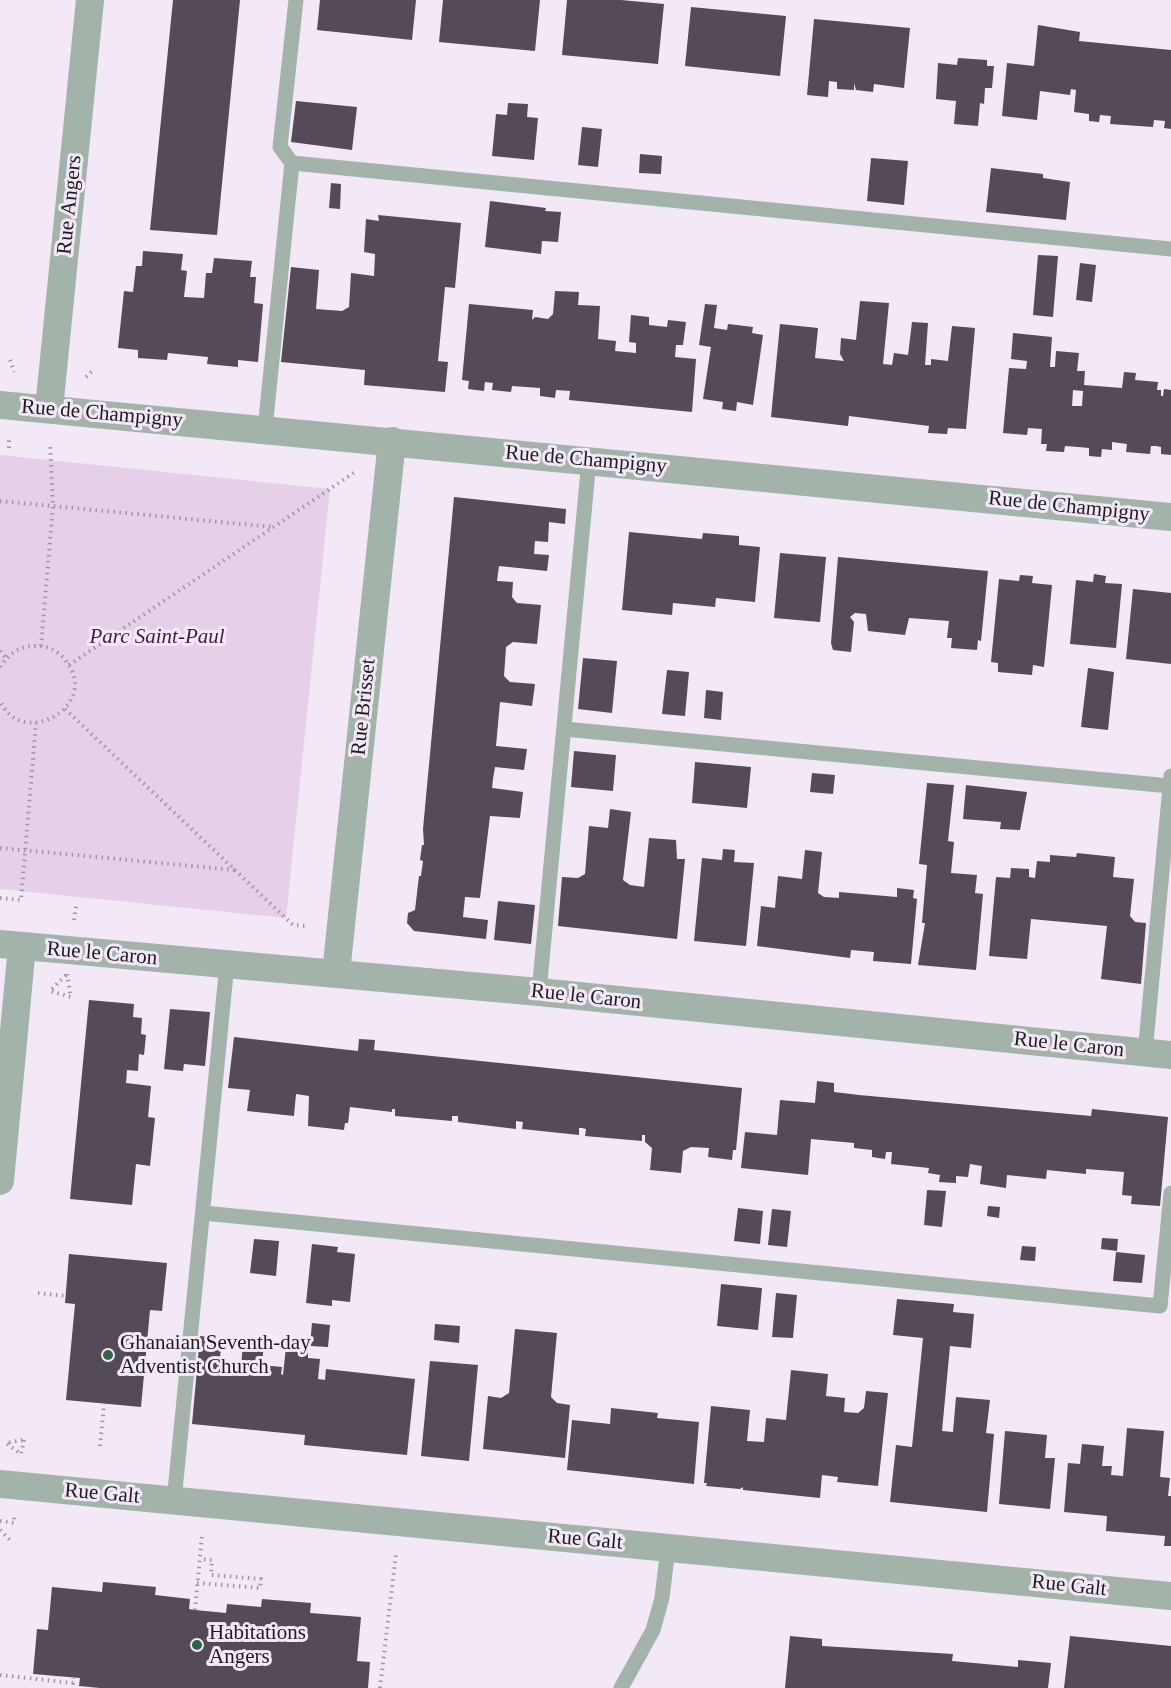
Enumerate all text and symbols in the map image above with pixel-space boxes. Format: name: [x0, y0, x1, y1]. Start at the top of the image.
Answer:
street label: Rue Angers: [52, 154, 88, 256]
street label: Rue de Champigny: [20, 394, 184, 434]
street label: Rue de Champigny: [504, 440, 668, 480]
street label: Rue de Champigny: [987, 486, 1151, 528]
park label: Parc Saint-Paul: [89, 624, 225, 650]
street label: Rue Brisset: [346, 657, 382, 757]
street label: Rue le Caron: [46, 937, 158, 971]
street label: Rue le Caron: [530, 979, 642, 1015]
street label: Rue le Caron: [1013, 1027, 1125, 1063]
place label: Ghanaian Seventh-day Adventist Church: [120, 1330, 311, 1380]
marker: Ghanaian Seventh-day Adventist Church: [101, 1348, 115, 1362]
street label: Rue Galt: [63, 1478, 141, 1510]
street label: Rue Galt: [546, 1524, 624, 1556]
street label: Rue Galt: [1030, 1570, 1108, 1602]
place label: Habitations Angers: [209, 1620, 306, 1670]
marker: Habitations Angers: [190, 1638, 204, 1652]

